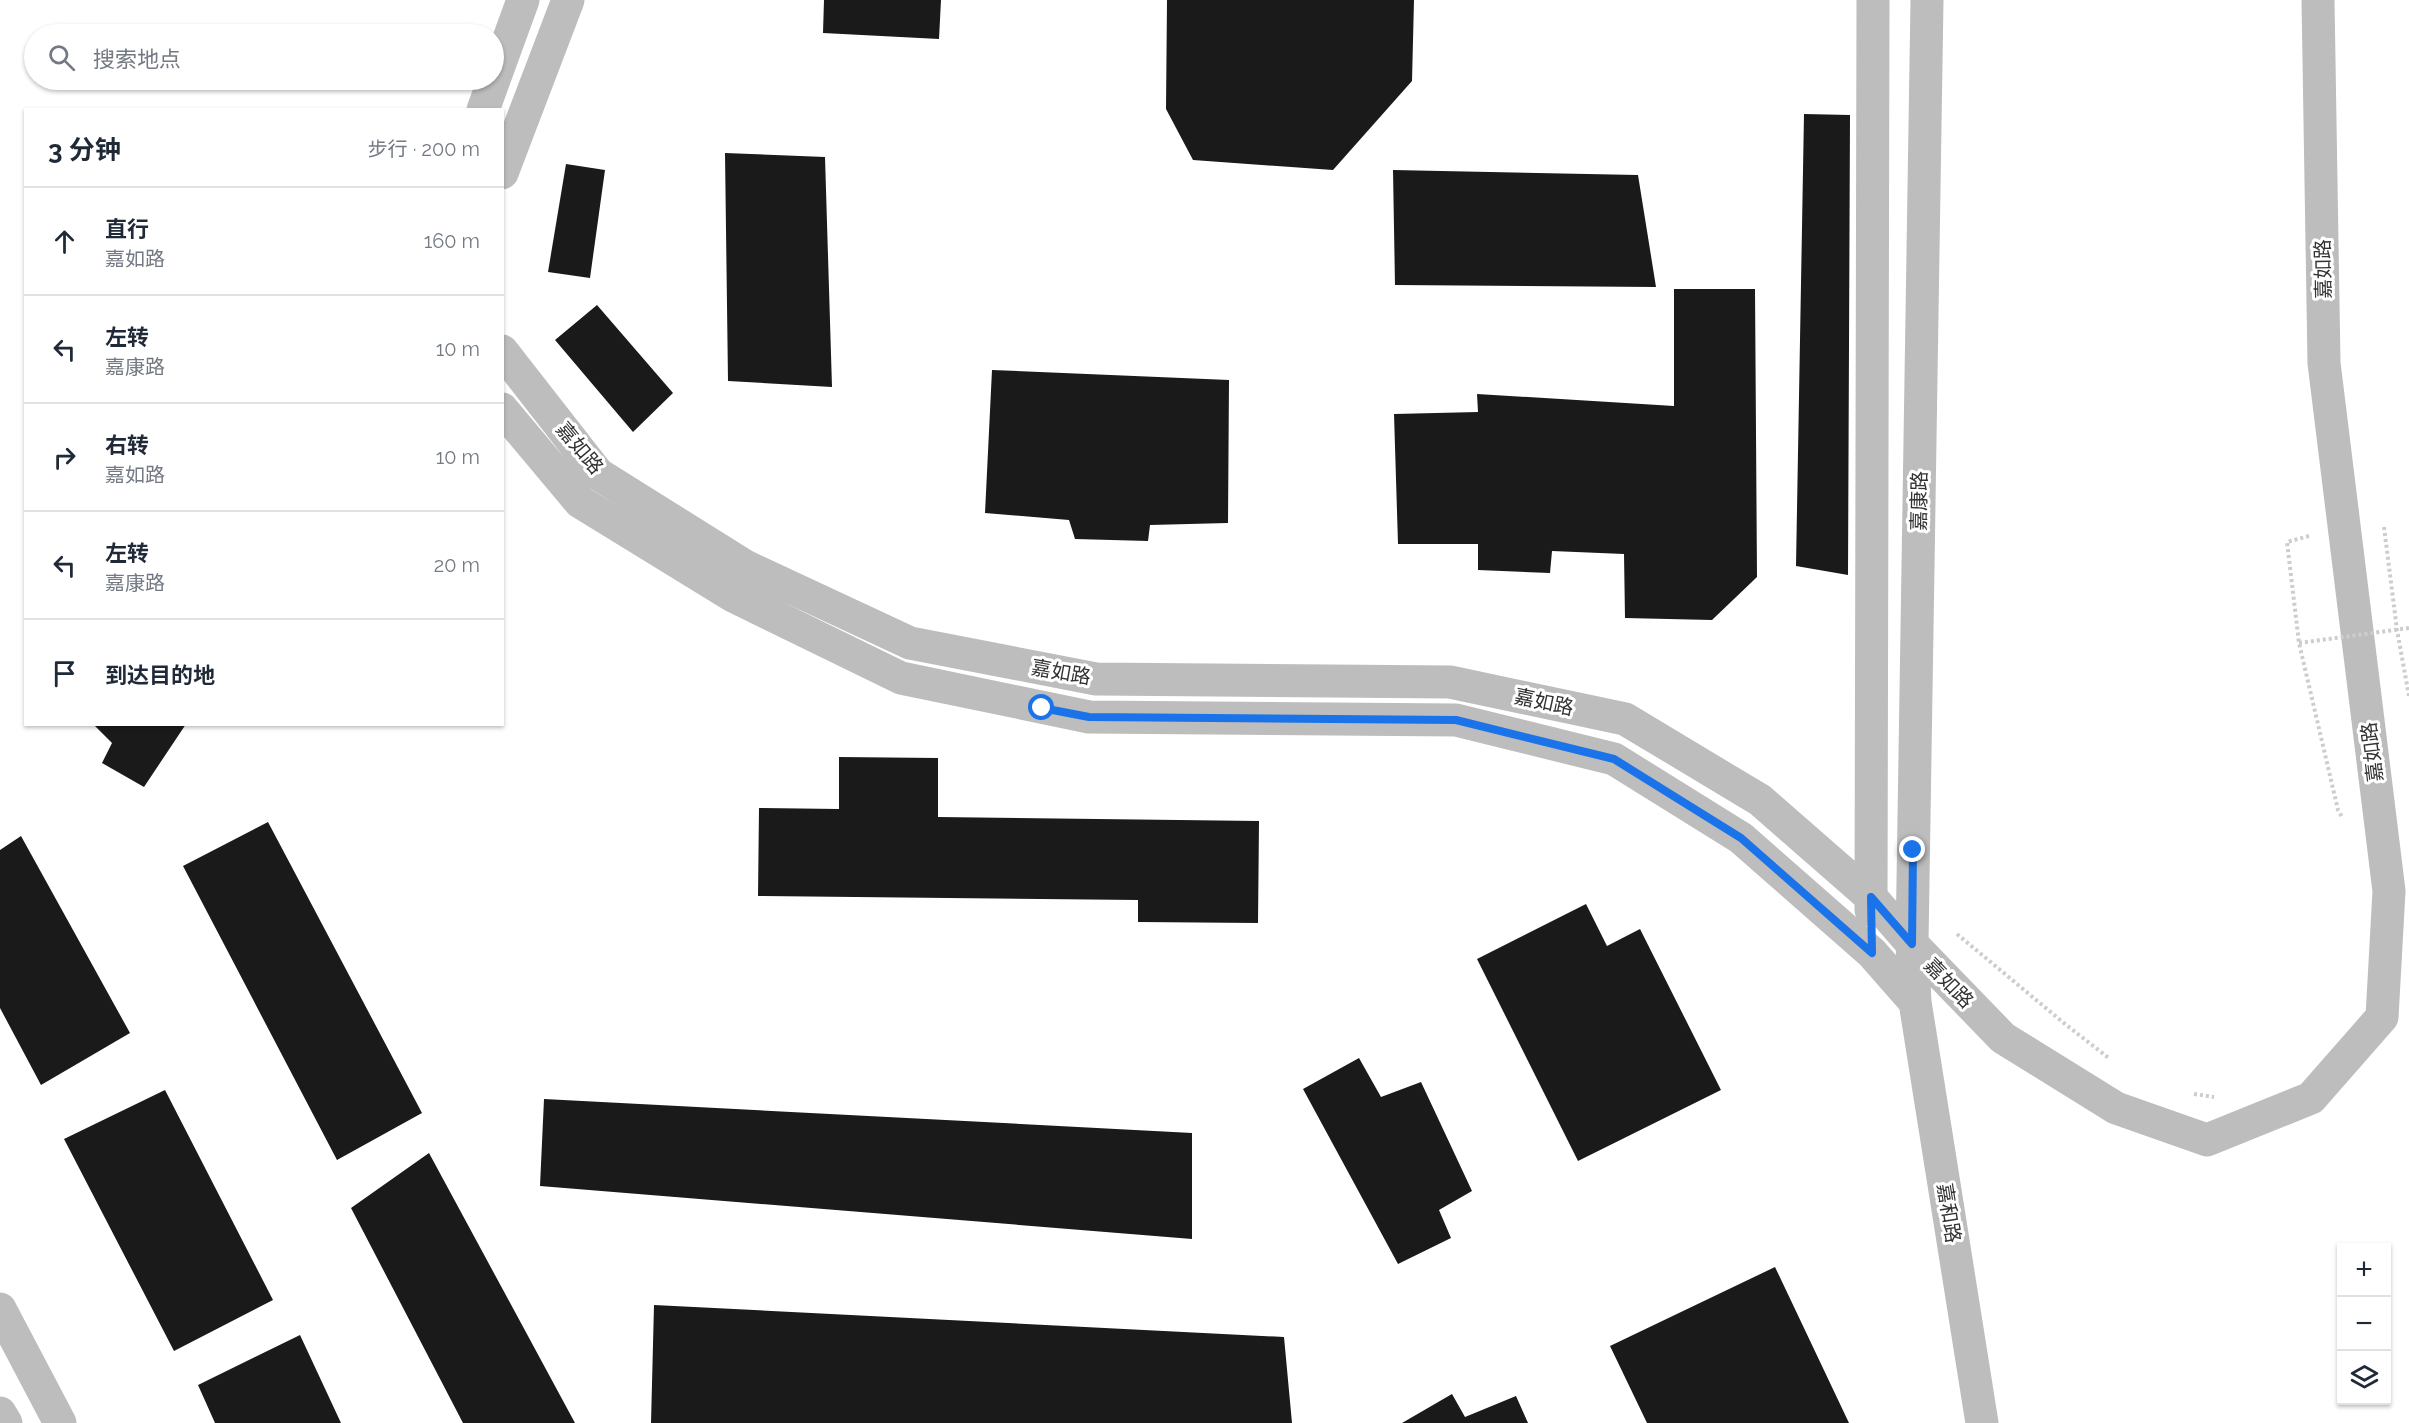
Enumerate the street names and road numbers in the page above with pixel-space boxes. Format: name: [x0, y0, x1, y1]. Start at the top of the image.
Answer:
street label: 嘉如路: [2310, 239, 2336, 299]
street label: 嘉如路: [552, 417, 608, 479]
street label: 嘉康路: [1906, 471, 1932, 531]
street label: 嘉如路: [1029, 655, 1093, 689]
street label: 嘉如路: [1512, 684, 1576, 720]
street label: 嘉如路: [2356, 721, 2388, 783]
street label: 嘉如路: [1920, 953, 1978, 1013]
street label: 嘉和路: [1932, 1181, 1966, 1245]

